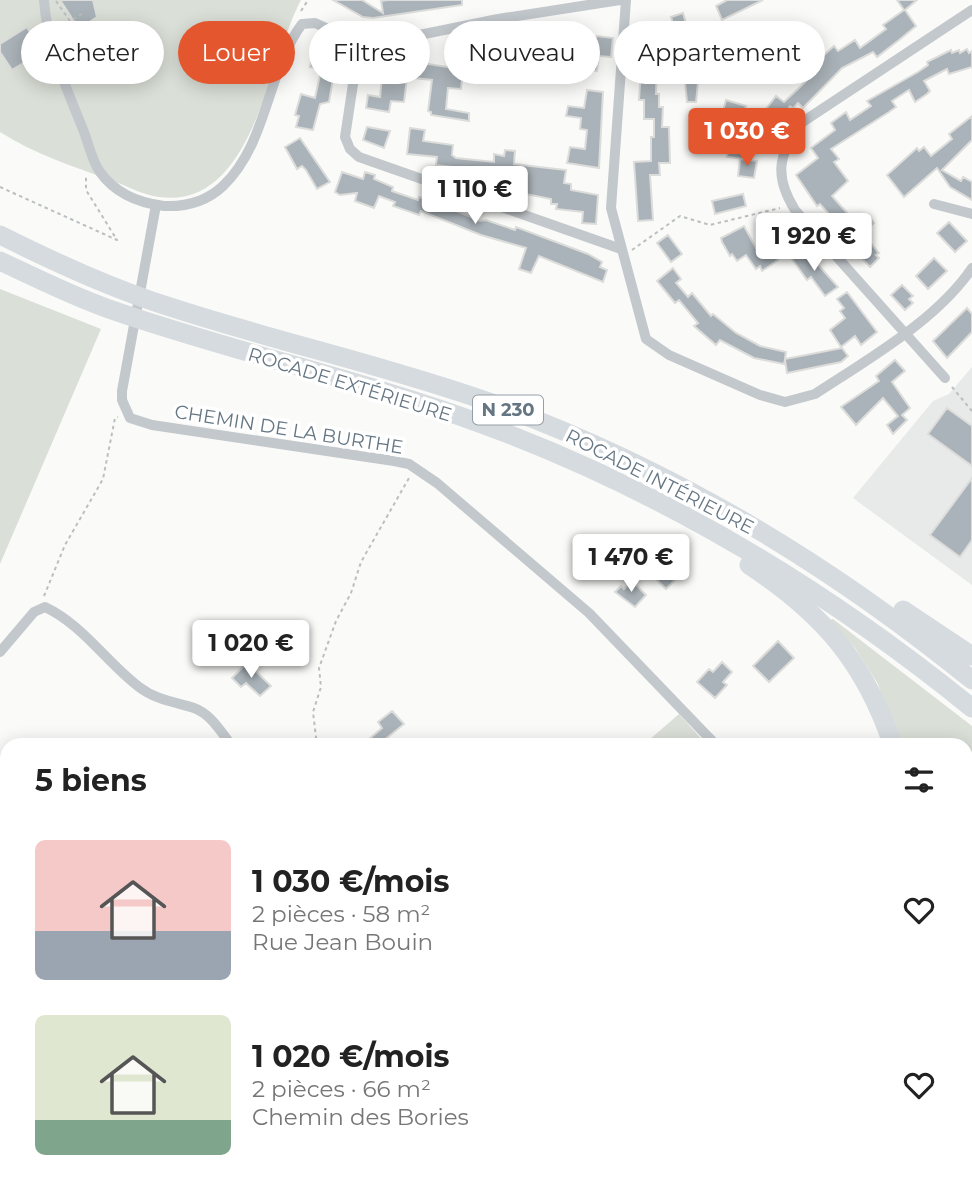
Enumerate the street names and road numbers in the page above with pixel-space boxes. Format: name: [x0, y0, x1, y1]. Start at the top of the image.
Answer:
street label: ROCADE EXTÉRIEURE: [245, 343, 454, 426]
road number: N 230: [473, 396, 543, 424]
street label: CHEMIN DE LA BURTHE: [173, 400, 405, 459]
street label: ROCADE INTÉRIEURE: [562, 424, 758, 539]

